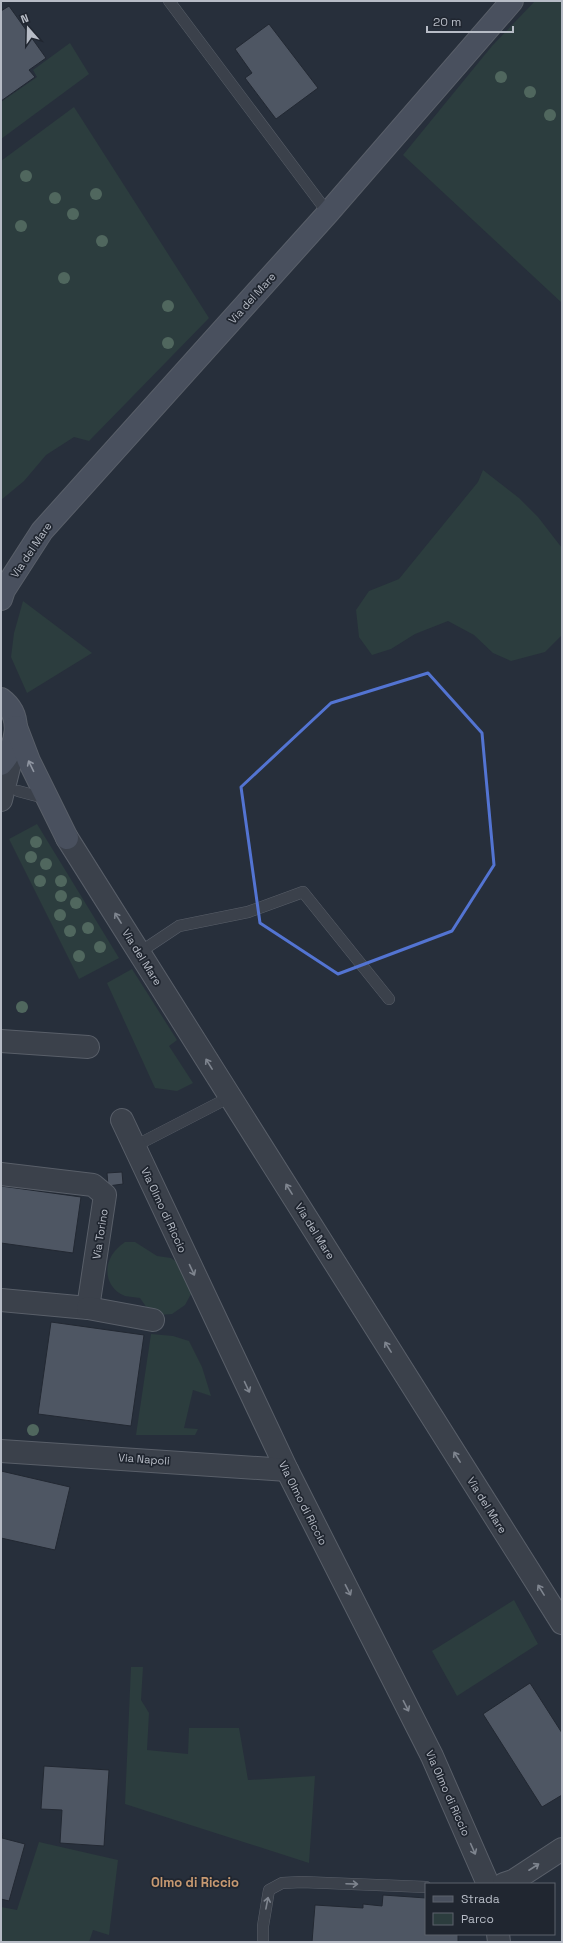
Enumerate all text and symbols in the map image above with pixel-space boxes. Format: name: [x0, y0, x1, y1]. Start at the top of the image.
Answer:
north arrow: [8, 8, 48, 48]
scale bar: [427, 8, 513, 34]
text: N: [19, 11, 30, 26]
text: 20 m: [433, 14, 461, 30]
street label: Via del Mare: [225, 270, 279, 326]
street label: Via del Mare: [7, 520, 55, 580]
one-way arrow: [27, 760, 34, 772]
one-way arrow: [114, 913, 122, 924]
street label: Via del Mare: [119, 926, 165, 988]
one-way arrow: [205, 1058, 213, 1070]
street label: Via Olmo di Riccio: [138, 1165, 190, 1255]
one-way arrow: [284, 1183, 292, 1195]
street label: Via del Mare: [292, 1200, 338, 1262]
street label: Via Torino: [89, 1208, 111, 1260]
one-way arrow: [189, 1263, 196, 1275]
one-way arrow: [383, 1341, 391, 1353]
one-way arrow: [244, 1381, 251, 1393]
street label: Via Napoli: [118, 1450, 171, 1468]
one-way arrow: [453, 1452, 461, 1463]
street label: Via Olmo di Riccio: [276, 1459, 330, 1548]
street label: Via del Mare: [464, 1474, 510, 1536]
one-way arrow: [344, 1584, 352, 1596]
one-way arrow: [537, 1585, 545, 1596]
one-way arrow: [403, 1699, 411, 1711]
street label: Via Olmo di Riccio: [423, 1748, 473, 1838]
one-way arrow: [470, 1842, 477, 1854]
one-way arrow: [528, 1863, 539, 1871]
district label: Olmo di Riccio: [151, 1874, 239, 1891]
one-way arrow: [345, 1881, 358, 1888]
legend: [425, 1883, 555, 1935]
text: Strada: [461, 1891, 500, 1907]
one-way arrow: [263, 1897, 271, 1910]
text: Parco: [461, 1911, 494, 1927]

